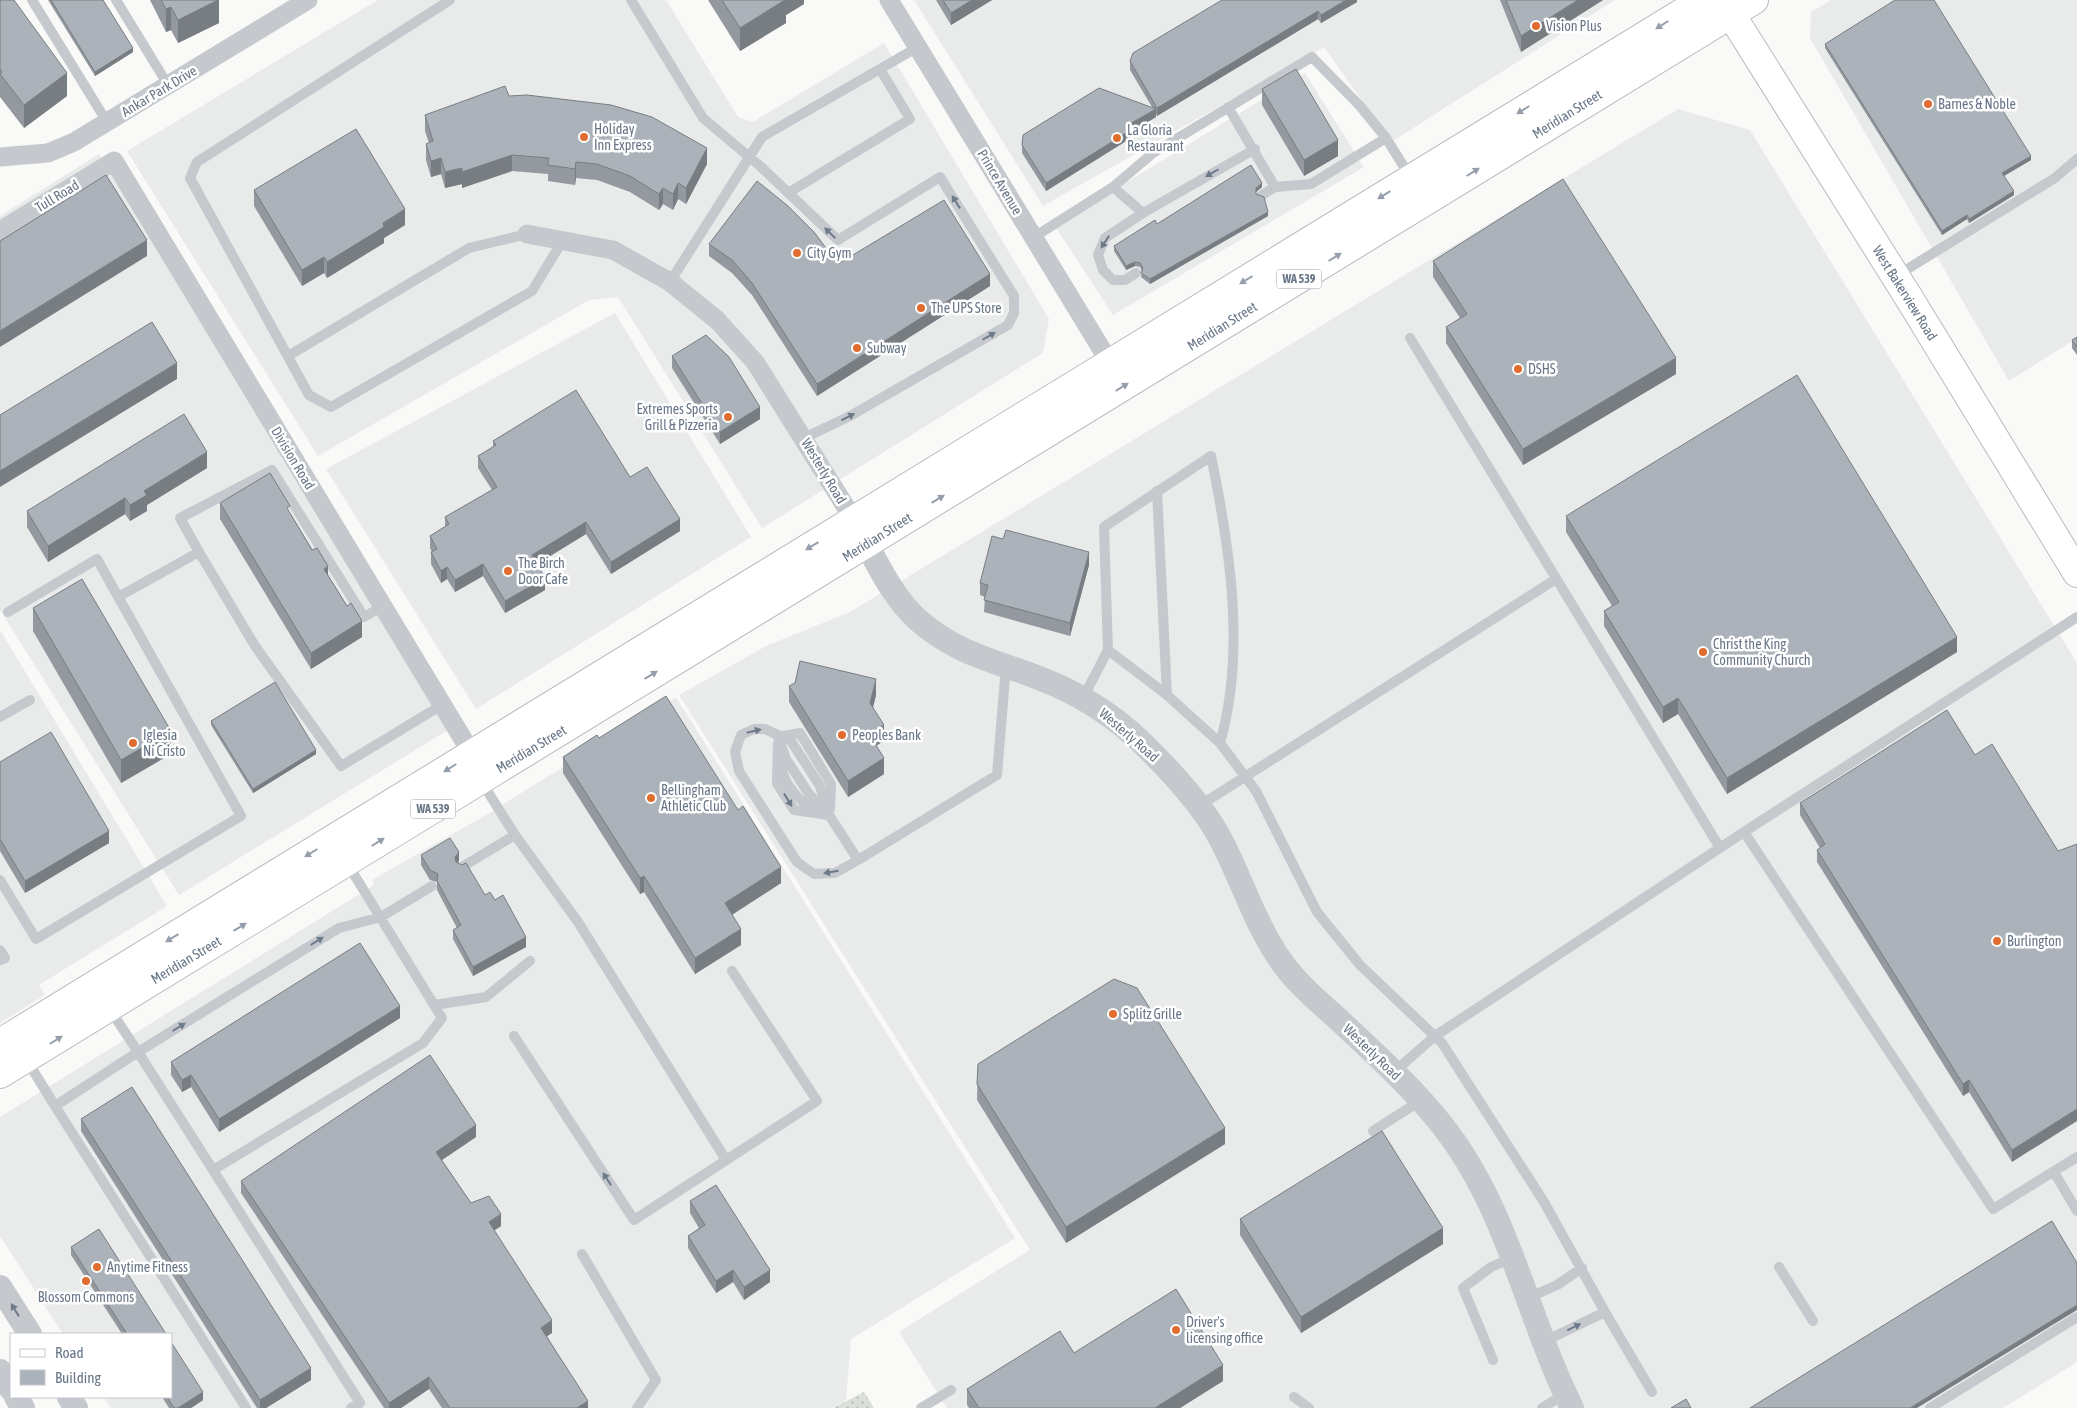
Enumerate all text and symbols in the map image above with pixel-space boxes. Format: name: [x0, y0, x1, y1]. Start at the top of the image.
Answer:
place label: Vision Plus: [1546, 18, 1602, 34]
marker: Vision Plus: [1530, 20, 1542, 32]
one-way arrow: [1655, 21, 1668, 30]
street label: Ankar Park Drive: [119, 62, 199, 120]
street label: Meridian Street: [1529, 86, 1605, 142]
place label: Barnes & Noble: [1938, 96, 2016, 112]
marker: Barnes & Noble: [1922, 98, 1934, 110]
one-way arrow: [1516, 106, 1530, 115]
place label: Holiday Inn Express: [594, 121, 652, 153]
place label: La Gloria Restaurant: [1127, 122, 1184, 154]
marker: Holiday Inn Express: [578, 131, 590, 143]
marker: La Gloria Restaurant: [1111, 132, 1123, 144]
street label: Prince Avenue: [974, 146, 1026, 218]
one-way arrow: [1467, 167, 1480, 176]
one-way arrow: [1205, 169, 1220, 177]
street label: Tull Road: [32, 177, 82, 215]
one-way arrow: [1378, 191, 1391, 200]
one-way arrow: [952, 196, 961, 209]
one-way arrow: [824, 227, 836, 239]
one-way arrow: [1100, 235, 1110, 249]
street label: West Bakerview Road: [1869, 243, 1941, 343]
place label: City Gym: [807, 245, 852, 261]
marker: City Gym: [791, 247, 803, 259]
one-way arrow: [1328, 252, 1341, 261]
road number: WA 539: [1276, 270, 1322, 288]
one-way arrow: [1239, 276, 1252, 285]
street label: Meridian Street: [1184, 298, 1260, 354]
place label: The UPS Store: [931, 300, 1002, 316]
marker: The UPS Store: [915, 302, 927, 314]
one-way arrow: [982, 332, 996, 341]
place label: Subway: [867, 340, 907, 356]
marker: Subway: [851, 342, 863, 354]
place label: DSHS: [1528, 361, 1556, 377]
marker: DSHS: [1512, 363, 1524, 375]
one-way arrow: [1115, 383, 1128, 392]
place label: Extremes Sports Grill & Pizzeria: [637, 401, 718, 433]
marker: Extremes Sports Grill & Pizzeria: [722, 411, 734, 423]
one-way arrow: [841, 413, 855, 421]
street label: Division Road: [268, 424, 318, 492]
street label: Westerly Road: [798, 435, 850, 507]
one-way arrow: [932, 495, 945, 504]
street label: Meridian Street: [839, 509, 915, 565]
one-way arrow: [805, 541, 819, 550]
place label: The Birch Door Cafe: [518, 555, 568, 587]
marker: The Birch Door Cafe: [502, 565, 514, 577]
place label: Christ the King Community Church: [1713, 636, 1810, 668]
marker: Christ the King Community Church: [1697, 646, 1709, 658]
one-way arrow: [645, 671, 658, 680]
street label: Westerly Road: [1096, 705, 1162, 765]
street label: Meridian Street: [493, 722, 569, 776]
place label: Iglesia Ni Cristo: [143, 727, 185, 759]
one-way arrow: [746, 727, 762, 735]
place label: Peoples Bank: [852, 727, 921, 743]
marker: Peoples Bank: [836, 729, 848, 741]
marker: Iglesia Ni Cristo: [127, 737, 139, 749]
one-way arrow: [443, 763, 456, 772]
place label: Bellingham Athletic Club: [661, 782, 727, 814]
marker: Bellingham Athletic Club: [645, 792, 657, 804]
one-way arrow: [783, 794, 792, 807]
road number: WA 539: [410, 800, 456, 819]
one-way arrow: [372, 838, 385, 847]
one-way arrow: [304, 848, 318, 857]
one-way arrow: [823, 868, 839, 876]
one-way arrow: [233, 923, 246, 932]
street label: Meridian Street: [148, 933, 224, 987]
one-way arrow: [166, 933, 179, 942]
place label: Burlington: [2007, 933, 2062, 949]
marker: Burlington: [1991, 935, 2003, 947]
one-way arrow: [311, 937, 324, 946]
place label: Splitz Grille: [1123, 1006, 1182, 1022]
marker: Splitz Grille: [1107, 1008, 1119, 1020]
street label: Westerly Road: [1340, 1021, 1404, 1083]
one-way arrow: [172, 1022, 186, 1031]
one-way arrow: [50, 1035, 63, 1044]
one-way arrow: [603, 1173, 612, 1186]
place label: Anytime Fitness: [107, 1259, 188, 1275]
marker: Anytime Fitness: [91, 1261, 103, 1273]
marker: Blossom Commons: [80, 1275, 92, 1287]
place label: Blossom Commons: [38, 1289, 134, 1305]
one-way arrow: [10, 1304, 20, 1317]
place label: Driver's licensing office: [1186, 1314, 1263, 1346]
one-way arrow: [1567, 1323, 1581, 1331]
marker: Driver's licensing office: [1170, 1324, 1182, 1336]
legend: [10, 1333, 172, 1398]
text: Road: [55, 1344, 84, 1361]
text: Building: [55, 1369, 101, 1386]

